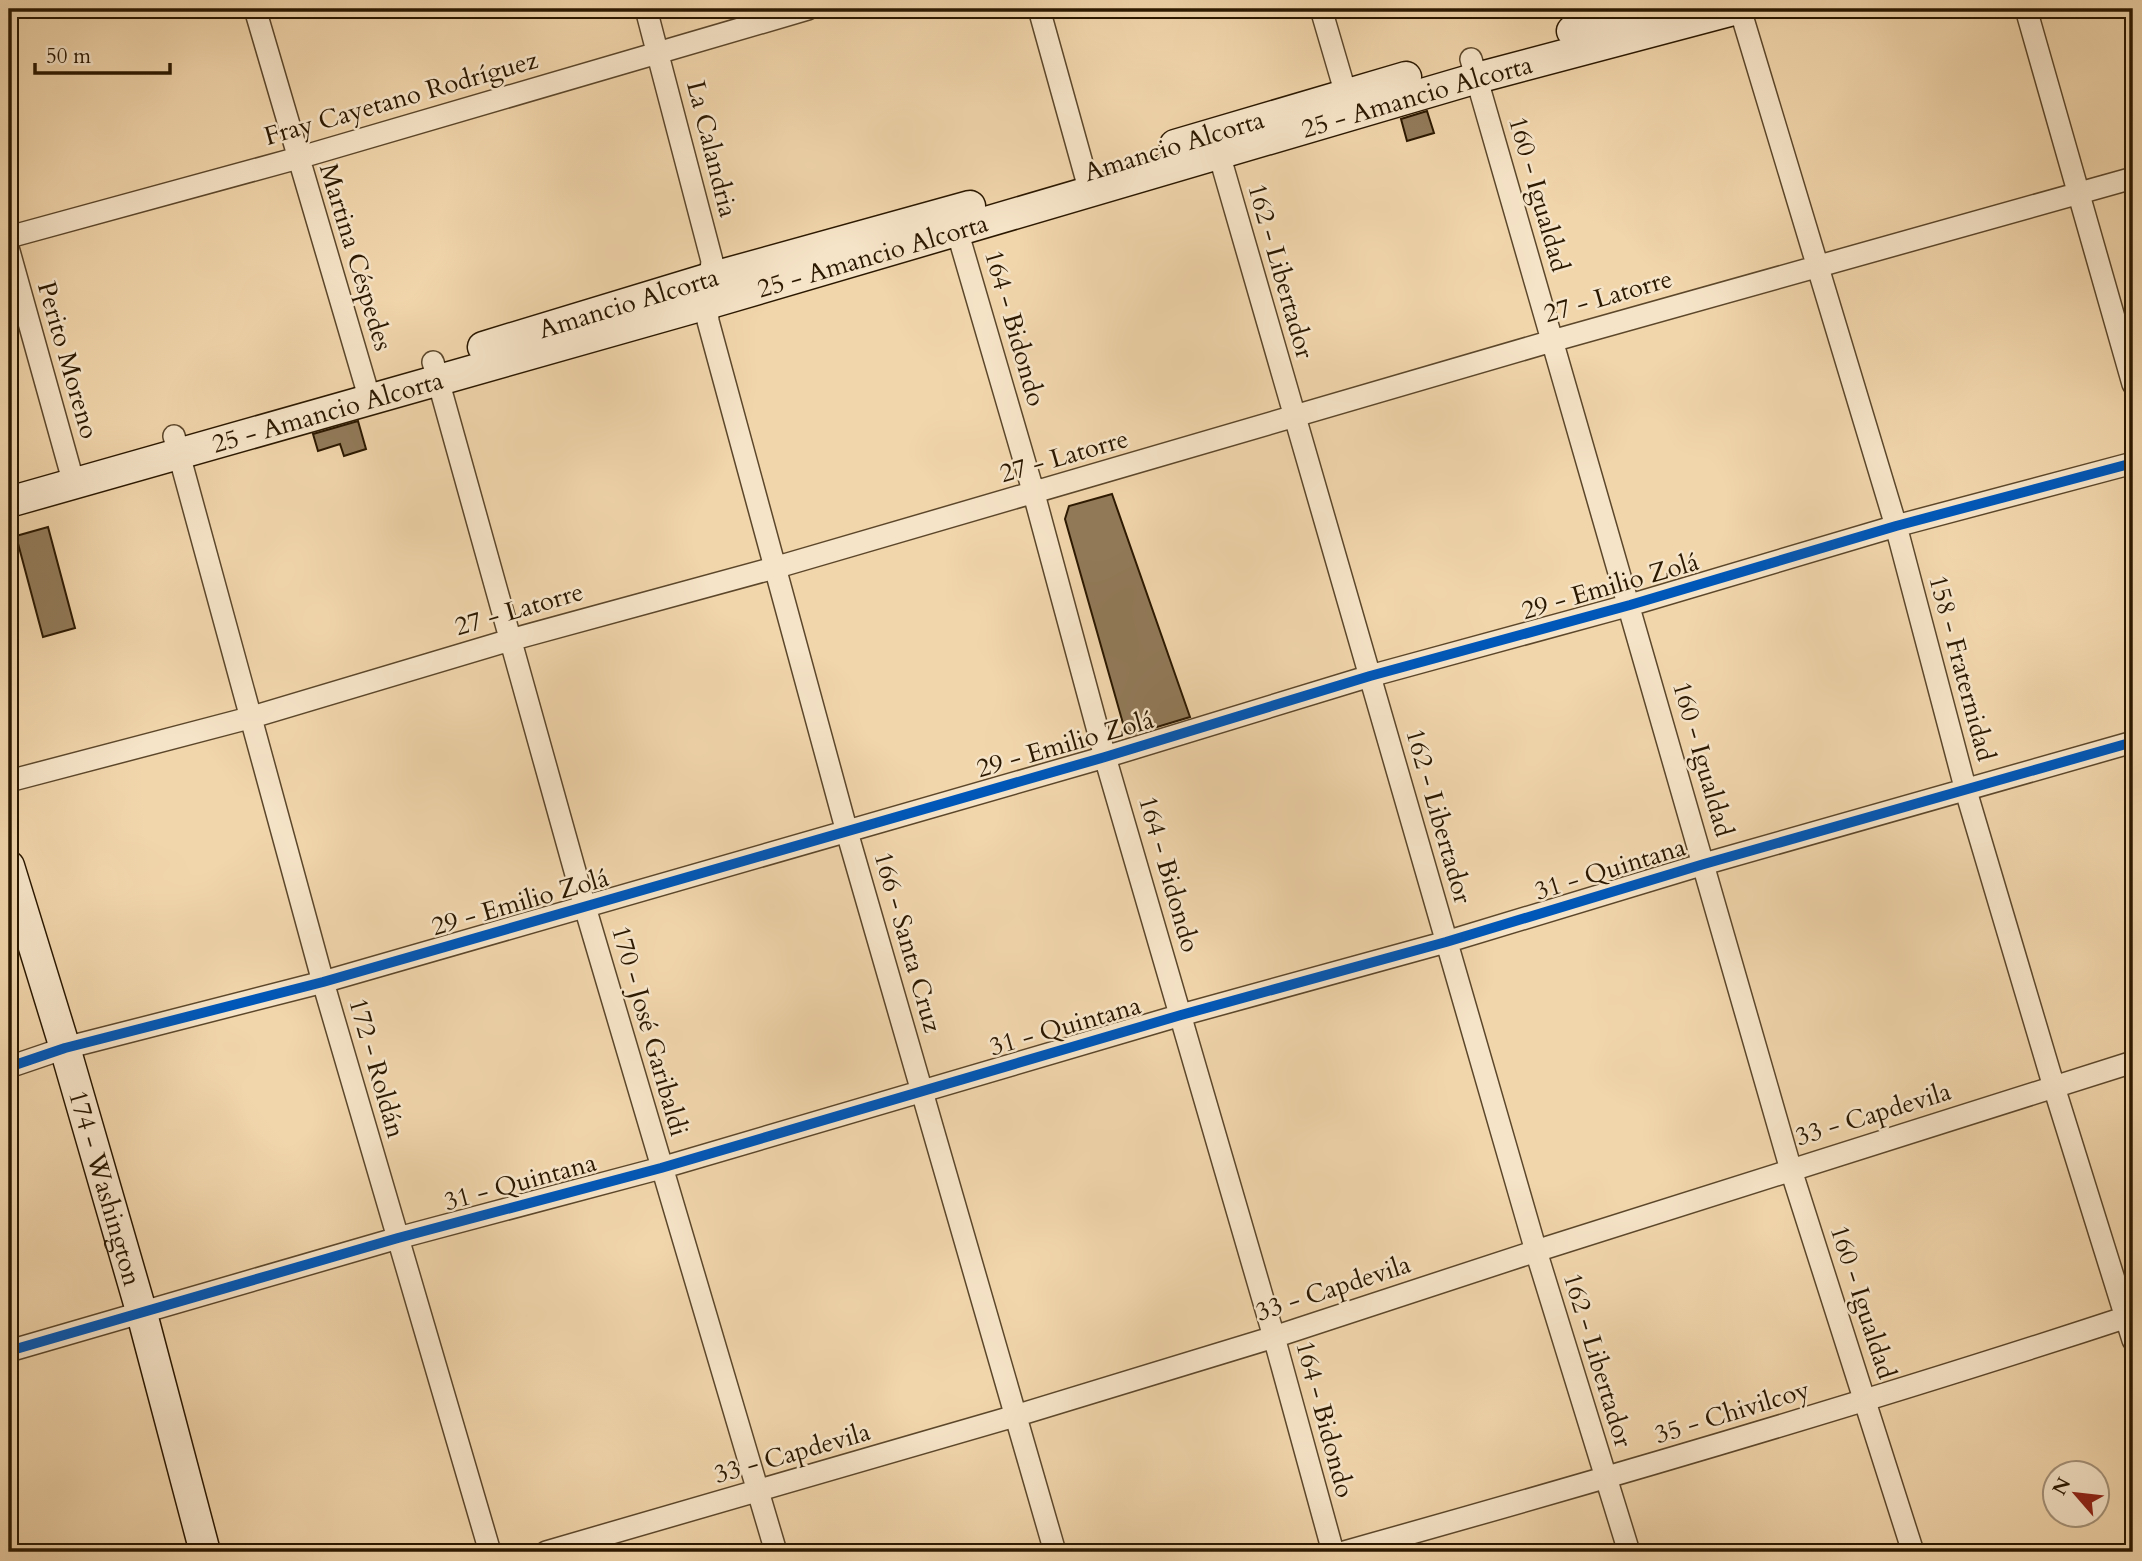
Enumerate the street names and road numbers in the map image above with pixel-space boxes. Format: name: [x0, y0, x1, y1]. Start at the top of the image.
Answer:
street label: Fray Cayetano Rodríguez: [260, 42, 542, 154]
street label: 25 - Amancio Alcorta: [1297, 47, 1536, 146]
street label: La Calandria: [678, 77, 746, 221]
street label: Amancio Alcorta: [1080, 102, 1268, 190]
street label: 160 - Igualdad: [1500, 112, 1578, 276]
street label: Martina Céspedes: [311, 159, 401, 355]
street label: 162 - Libertador: [1239, 179, 1323, 363]
street label: 25 - Amancio Alcorta: [753, 205, 992, 306]
street label: 164 - Bidondo: [976, 246, 1054, 410]
street label: Amancio Alcorta: [534, 259, 722, 347]
street label: 27 - Latorre: [1540, 261, 1676, 331]
street label: Perito Moreno: [29, 277, 107, 443]
street label: 25 - Amancio Alcorta: [208, 362, 447, 461]
street label: 27 - Latorre: [996, 421, 1132, 491]
street label: 29 - Emilio Zolá: [1517, 544, 1703, 628]
street label: 158 - Fraternidad: [1920, 571, 2004, 765]
street label: 27 - Latorre: [451, 574, 587, 644]
street label: 160 - Igualdad: [1664, 677, 1742, 841]
street label: 29 - Emilio Zolá: [972, 702, 1158, 786]
street label: 162 - Libertador: [1397, 724, 1481, 908]
street label: 164 - Bidondo: [1130, 792, 1208, 956]
street label: 31 - Quintana: [1530, 829, 1690, 909]
street label: 166 - Santa Cruz: [866, 848, 951, 1037]
street label: 29 - Emilio Zolá: [427, 860, 613, 944]
street label: 170 - José Garibaldi: [603, 922, 697, 1140]
street label: 31 - Quintana: [985, 988, 1145, 1064]
street label: 172 - Roldán: [340, 994, 414, 1142]
street label: 33 - Capdevila: [1791, 1074, 1955, 1154]
street label: 174 - Washington: [61, 1086, 150, 1290]
street label: 31 - Quintana: [440, 1145, 600, 1219]
street label: 160 - Igualdad: [1822, 1221, 1904, 1384]
street label: 33 - Capdevila: [1251, 1246, 1415, 1330]
street label: 162 - Libertador: [1555, 1269, 1641, 1452]
street label: 164 - Bidondo: [1287, 1337, 1363, 1501]
street label: 35 - Chivilcoy: [1650, 1372, 1814, 1452]
street label: 33 - Capdevila: [710, 1414, 874, 1492]

